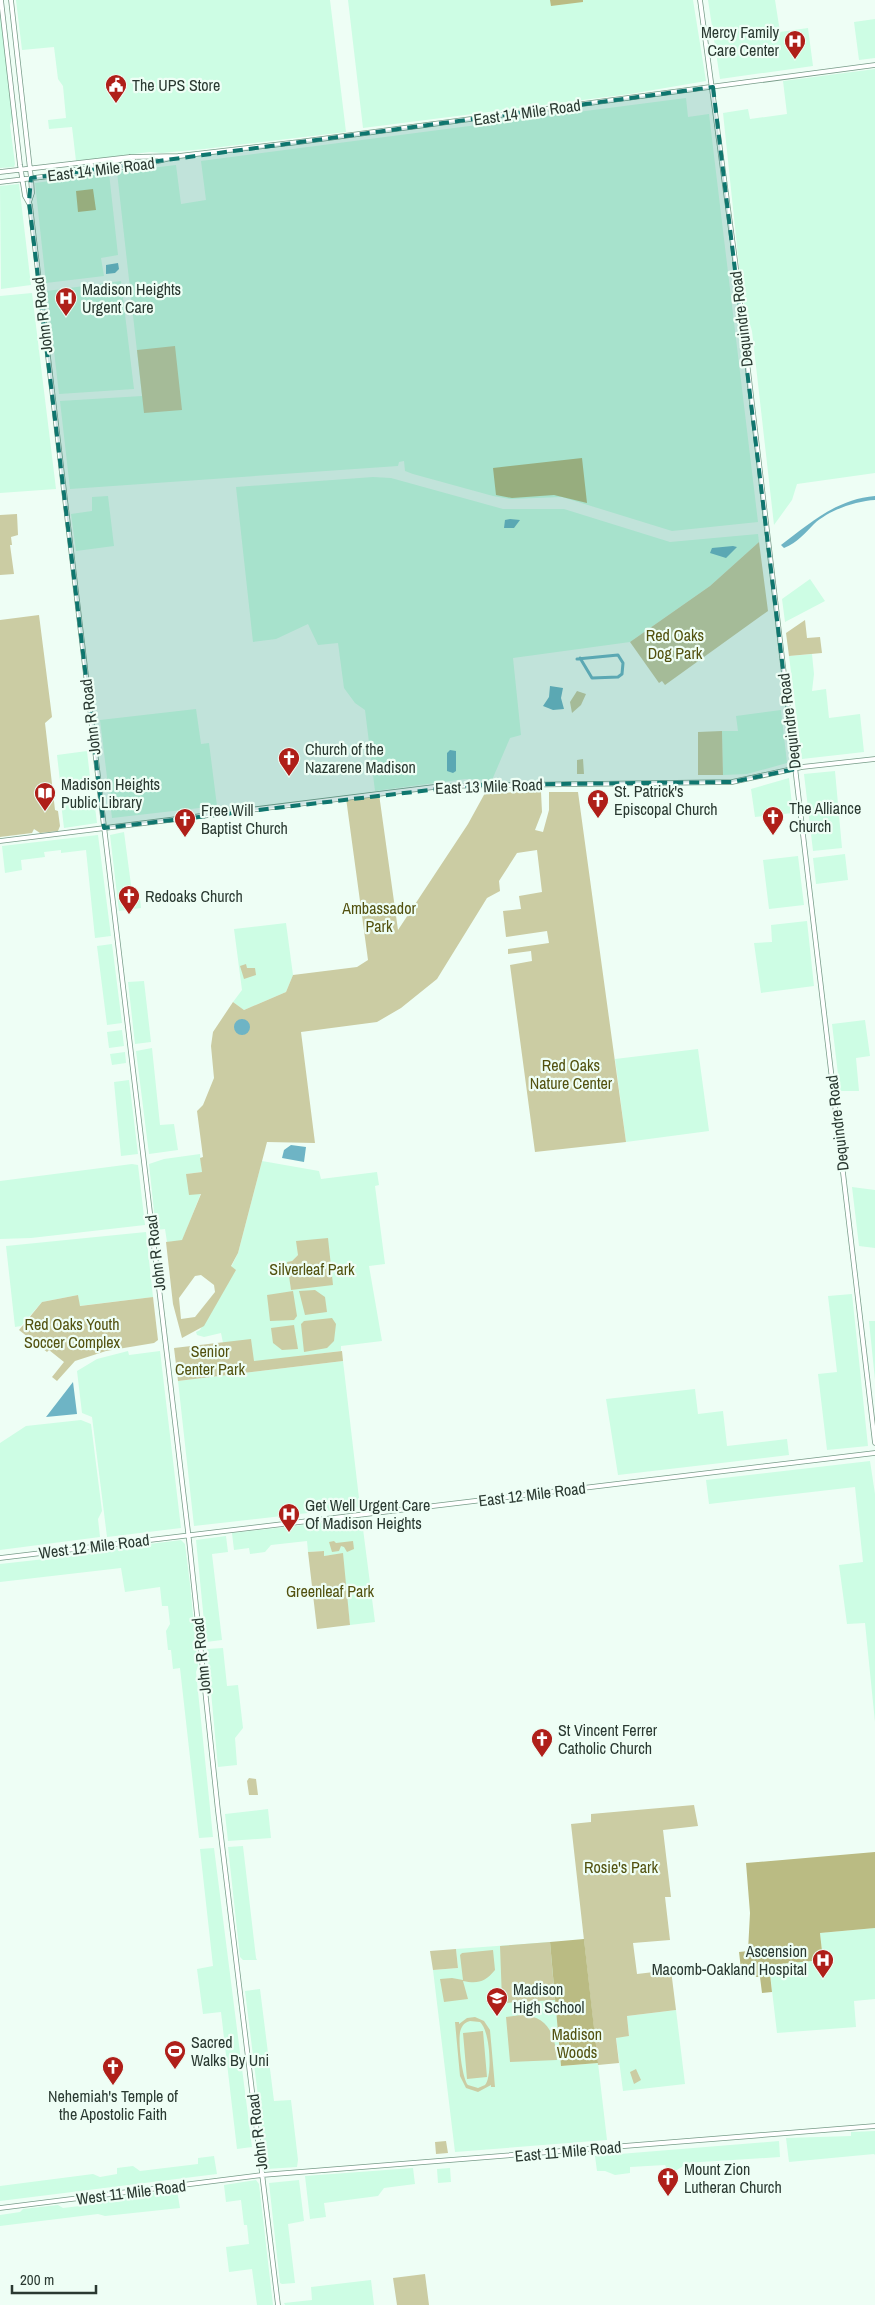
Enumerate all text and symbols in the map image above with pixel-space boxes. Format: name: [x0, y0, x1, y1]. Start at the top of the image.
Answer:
place label: Mercy Family Care Center: [701, 21, 780, 61]
hospital icon: Mercy Family Care Center: [783, 29, 807, 60]
public building icon: The UPS Store: [104, 73, 128, 104]
place label: The UPS Store: [132, 74, 220, 96]
street label: East 14 Mile Road: [472, 94, 582, 130]
street label: East 14 Mile Road: [46, 152, 156, 186]
street label: Dequindre Road: [724, 270, 758, 368]
street label: John R Road: [26, 276, 58, 354]
place label: Madison Heights Urgent Care: [82, 278, 181, 318]
hospital icon: Madison Heights Urgent Care: [54, 286, 78, 317]
park label: Red Oaks Dog Park: [646, 624, 704, 664]
street label: Dequindre Road: [772, 672, 806, 770]
street label: John R Road: [74, 678, 106, 756]
place label: Church of the Nazarene Madison: [305, 738, 416, 778]
church icon: Church of the Nazarene Madison: [277, 746, 301, 777]
place label: Madison Heights Public Library: [61, 773, 160, 813]
street label: East 13 Mile Road: [435, 773, 543, 799]
place label: St. Patrick's Episcopal Church: [614, 780, 718, 820]
library icon: Madison Heights Public Library: [33, 781, 57, 812]
church icon: St. Patrick's Episcopal Church: [586, 788, 610, 819]
place label: The Alliance Church: [789, 797, 861, 837]
place label: Free Will Baptist Church: [201, 799, 288, 839]
church icon: The Alliance Church: [761, 805, 785, 836]
church icon: Free Will Baptist Church: [173, 807, 197, 838]
church icon: Redoaks Church: [117, 884, 141, 915]
place label: Redoaks Church: [145, 885, 243, 907]
park label: Ambassador Park: [341, 897, 416, 937]
park label: Red Oaks Nature Center: [530, 1054, 613, 1094]
street label: Dequindre Road: [820, 1074, 854, 1172]
street label: John R Road: [139, 1214, 171, 1292]
park label: Silverleaf Park: [269, 1258, 355, 1280]
park label: Red Oaks Youth Soccer Complex: [24, 1313, 121, 1353]
park label: Senior Center Park: [175, 1340, 245, 1380]
street label: East 12 Mile Road: [477, 1477, 587, 1511]
place label: Get Well Urgent Care Of Madison Heights: [305, 1494, 430, 1534]
hospital icon: Get Well Urgent Care Of Madison Heights: [277, 1502, 301, 1533]
street label: West 12 Mile Road: [37, 1528, 151, 1564]
park label: Greenleaf Park: [286, 1580, 375, 1602]
street label: John R Road: [186, 1617, 216, 1695]
place label: St Vincent Ferrer Catholic Church: [558, 1719, 658, 1759]
church icon: St Vincent Ferrer Catholic Church: [530, 1727, 554, 1758]
park label: Rosie's Park: [584, 1856, 658, 1878]
place label: Ascension Macomb-Oakland Hospital: [652, 1940, 807, 1980]
hospital icon: Ascension Macomb-Oakland Hospital: [811, 1948, 835, 1979]
place label: Madison High School: [513, 1978, 585, 2018]
school or university icon: Madison High School: [485, 1986, 509, 2017]
park label: Madison Woods: [552, 2023, 602, 2063]
place label: Sacred Walks By Uni: [191, 2031, 269, 2071]
sports icon: Sacred Walks By Uni: [163, 2039, 187, 2070]
church icon: Nehemiah's Temple of the Apostolic Faith: [101, 2055, 125, 2086]
place label: Nehemiah's Temple of the Apostolic Faith: [48, 2085, 178, 2125]
street label: John R Road: [241, 2093, 273, 2171]
street label: East 11 Mile Road: [514, 2135, 622, 2167]
place label: Mount Zion Lutheran Church: [684, 2158, 782, 2198]
church icon: Mount Zion Lutheran Church: [656, 2166, 680, 2197]
street label: West 11 Mile Road: [75, 2174, 187, 2210]
scale bar: [12, 2262, 96, 2294]
text: 200 m: [20, 2269, 54, 2290]

